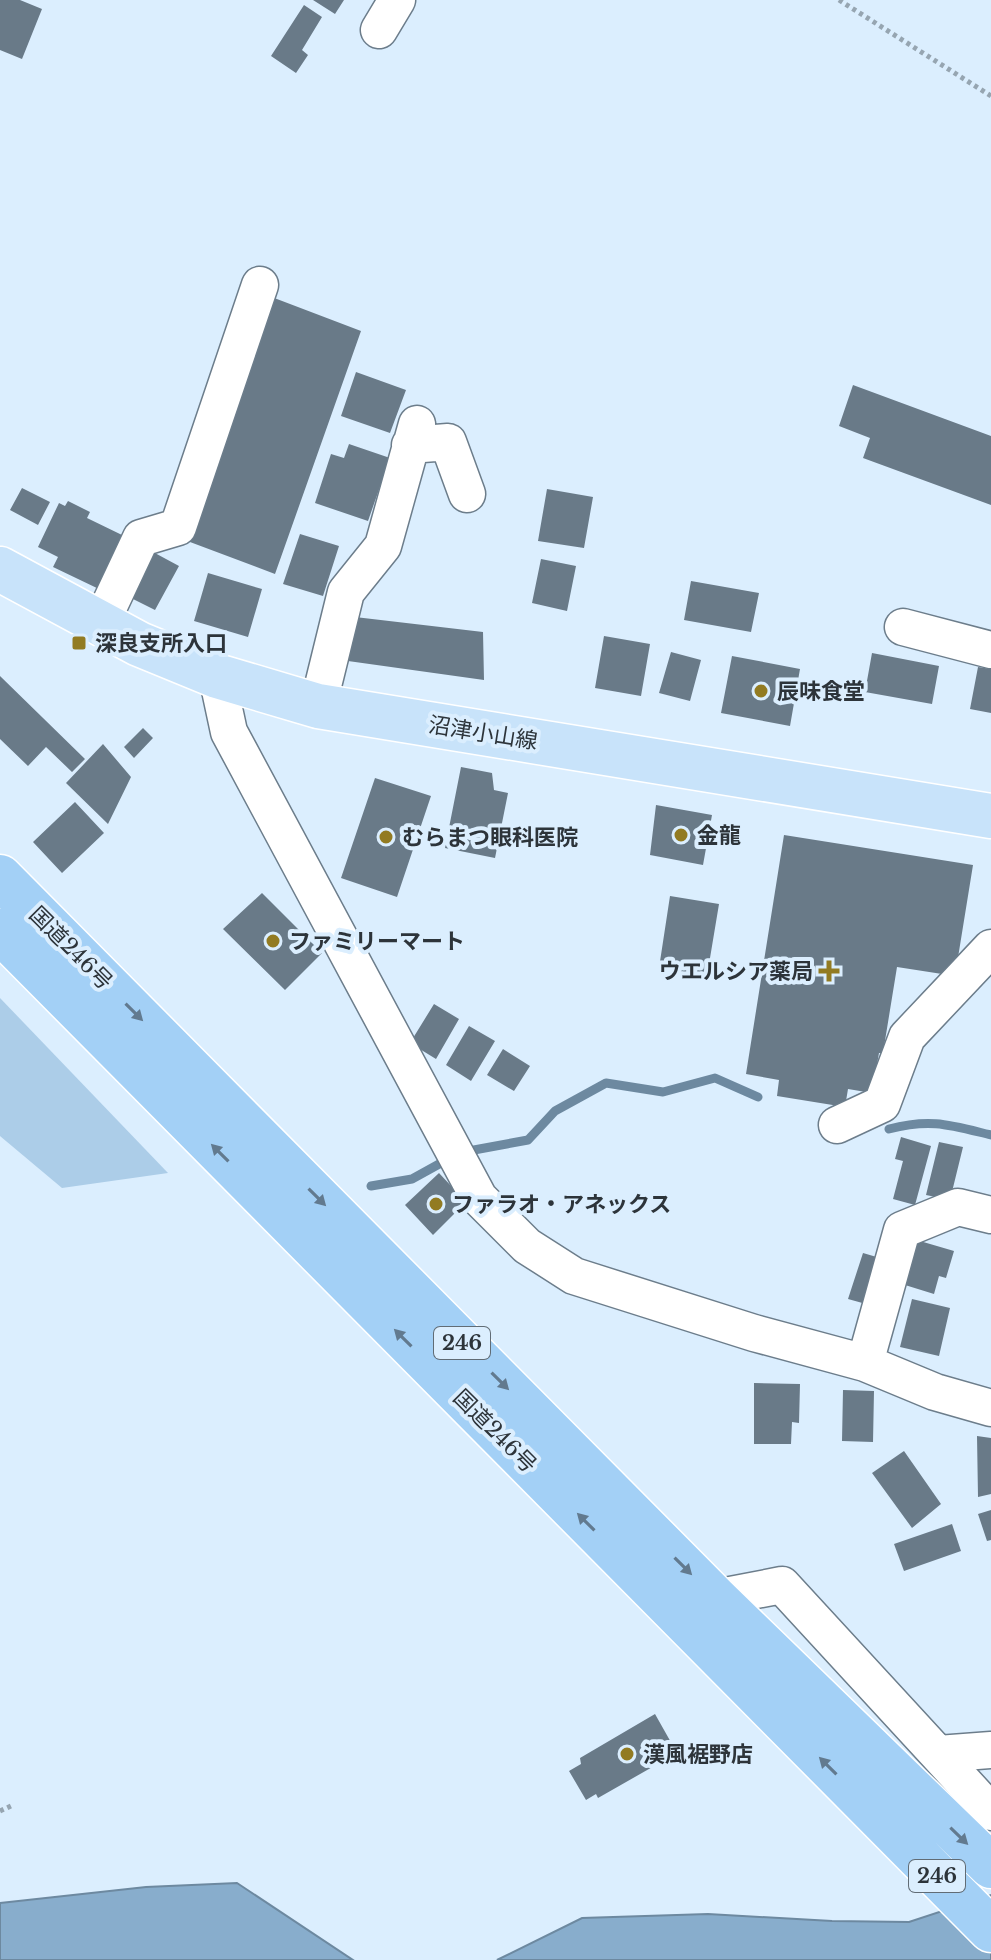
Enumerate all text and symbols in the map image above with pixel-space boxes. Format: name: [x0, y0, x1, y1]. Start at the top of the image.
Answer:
place label: 深良支所入口: [95, 630, 227, 657]
marker: 深良支所入口: [70, 634, 88, 652]
place label: 辰味食堂: [777, 678, 865, 705]
marker: 辰味食堂: [752, 682, 770, 700]
street label: 沼津小山線: [427, 711, 539, 755]
place label: 金龍: [697, 822, 741, 849]
place label: むらまつ眼科医院: [402, 824, 578, 851]
marker: 金龍: [672, 826, 690, 844]
marker: むらまつ眼科医院: [377, 828, 395, 846]
street label: 国道246号: [24, 901, 118, 995]
place label: ファミリーマート: [289, 928, 465, 955]
marker: ファミリーマート: [264, 932, 282, 950]
place label: ウエルシア薬局: [659, 958, 813, 985]
marker: ウエルシア薬局: [820, 962, 838, 980]
one-way arrow: [124, 1002, 143, 1021]
one-way arrow: [211, 1144, 230, 1163]
one-way arrow: [307, 1187, 326, 1206]
place label: ファラオ・アネックス: [452, 1191, 671, 1218]
marker: ファラオ・アネックス: [427, 1195, 445, 1213]
road number: 246: [434, 1327, 490, 1359]
one-way arrow: [394, 1329, 413, 1348]
one-way arrow: [490, 1371, 509, 1390]
street label: 国道246号: [448, 1384, 542, 1478]
one-way arrow: [577, 1513, 596, 1532]
one-way arrow: [673, 1556, 692, 1575]
place label: 漢風裾野店: [643, 1741, 753, 1768]
marker: 漢風裾野店: [618, 1745, 636, 1763]
one-way arrow: [819, 1757, 838, 1776]
one-way arrow: [949, 1826, 968, 1844]
road number: 246: [909, 1860, 965, 1892]

